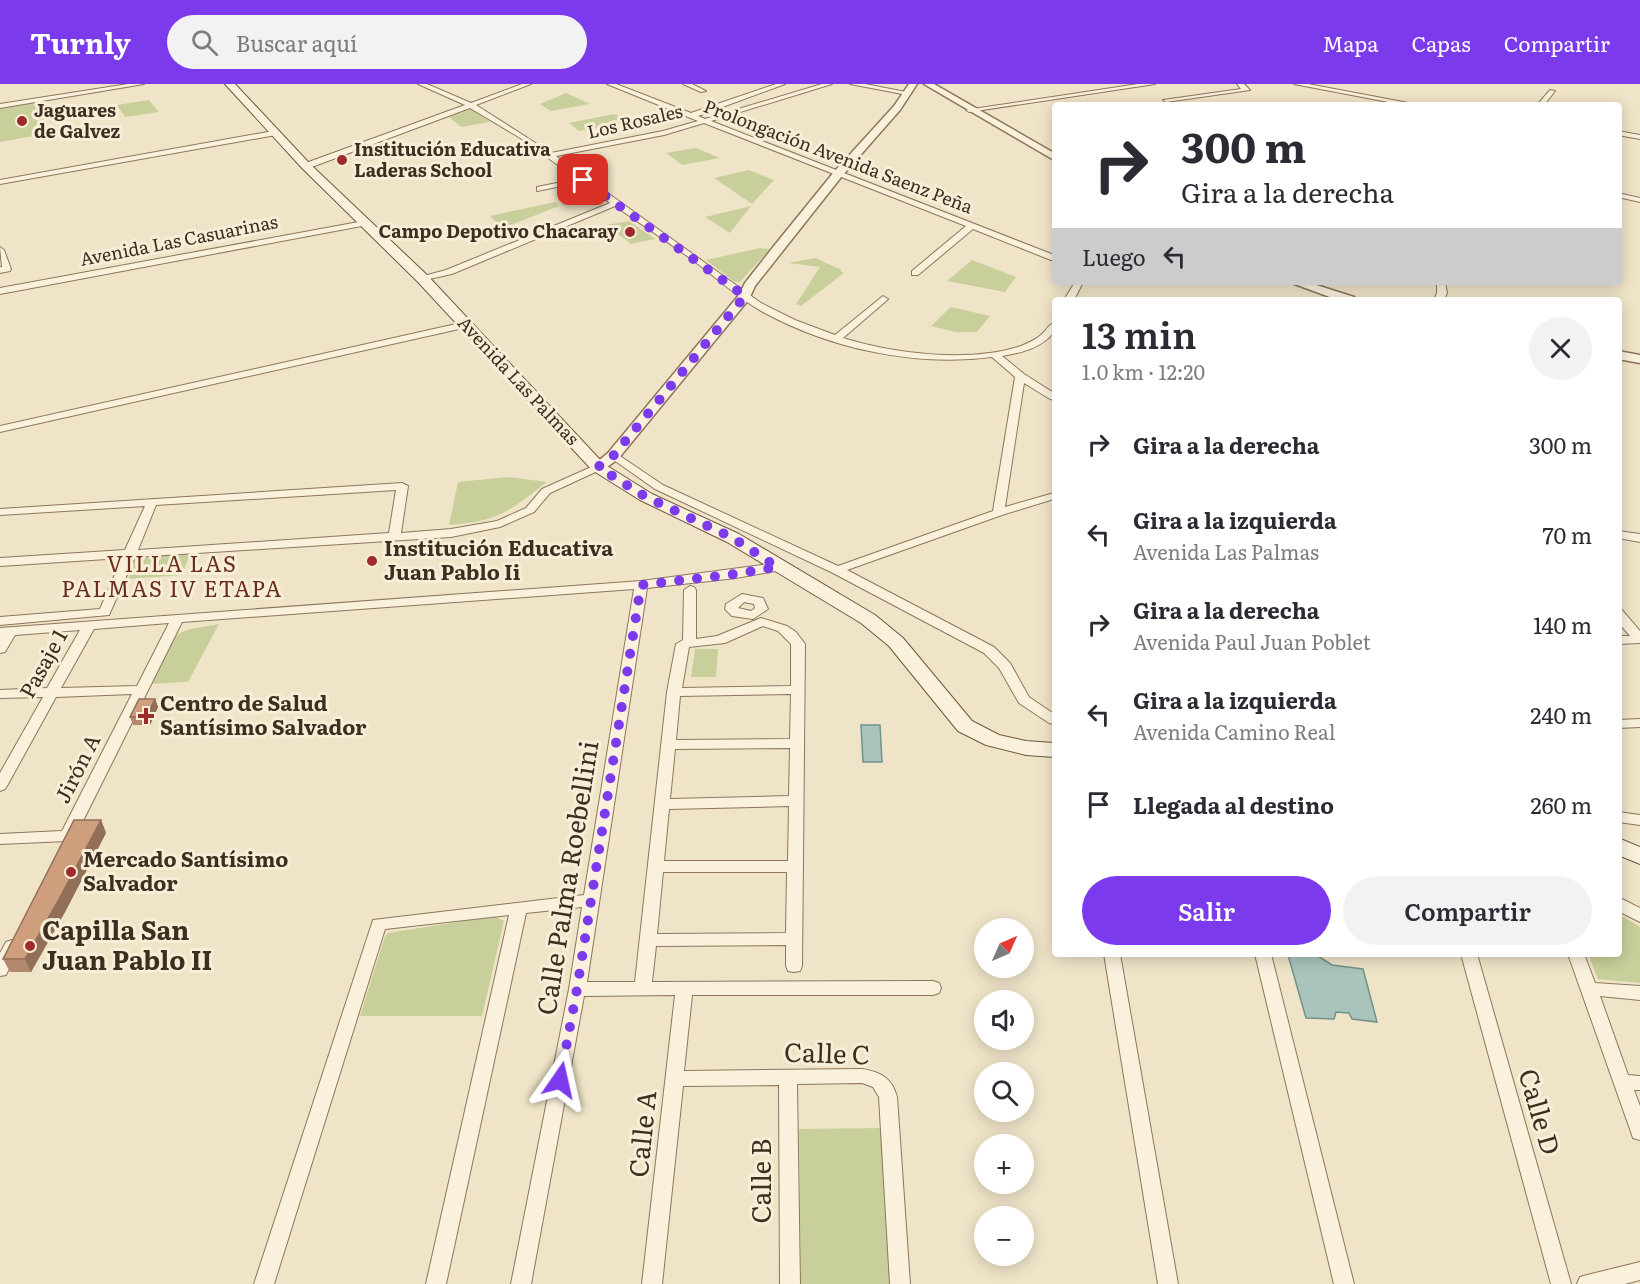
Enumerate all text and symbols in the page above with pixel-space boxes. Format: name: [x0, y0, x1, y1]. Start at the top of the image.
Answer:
search box: [167, 15, 587, 69]
text: Turnly: [30, 21, 131, 63]
icon: search: [188, 26, 221, 59]
text: Buscar aquí: [236, 26, 357, 59]
text: Mapa: [1322, 27, 1379, 58]
text: Capas: [1412, 27, 1471, 58]
text: Compartir: [1504, 27, 1610, 58]
street label: Prolongación Avenida Saenz Peña: [700, 92, 977, 220]
place label: Jaguares de Galvez: [34, 96, 120, 144]
street label: Los Rosales: [584, 96, 685, 145]
marker: Jaguares de Galvez: [15, 114, 29, 128]
text: 300 m: [1181, 114, 1306, 176]
icon: right: [1082, 126, 1160, 204]
place label: Institución Educativa Laderas School: [354, 135, 551, 183]
marker: Institución Educativa Laderas School: [335, 153, 349, 167]
pin: [557, 154, 608, 205]
icon: arrive: [566, 163, 599, 196]
text: Gira a la derecha: [1181, 171, 1394, 211]
street label: Avenida Las Casuarinas: [78, 207, 280, 272]
place label: Campo Depotivo Chacaray: [379, 217, 618, 244]
marker: Campo Depotivo Chacaray: [623, 225, 637, 239]
text: Luego: [1082, 240, 1146, 273]
icon: left: [1158, 240, 1191, 273]
text: 13 min: [1082, 307, 1197, 360]
street label: Avenida Las Palmas: [452, 310, 586, 450]
button: close: [1529, 317, 1592, 380]
text: 1.0 km · 12:20: [1082, 356, 1205, 386]
icon: right: [1082, 428, 1115, 461]
text: Gira a la derecha: [1133, 428, 1320, 461]
text: 300 m: [1529, 428, 1592, 461]
text: Gira a la izquierda: [1133, 503, 1337, 536]
icon: left: [1082, 518, 1115, 551]
text: 70 m: [1542, 518, 1592, 551]
place label: Institución Educativa Juan Pablo Ii: [384, 531, 614, 586]
text: Avenida Las Palmas: [1133, 536, 1319, 566]
district label: VILLA LAS PALMAS IV ETAPA: [61, 546, 283, 604]
marker: Institución Educativa Juan Pablo Ii: [365, 554, 379, 568]
text: Gira a la derecha: [1133, 593, 1320, 626]
icon: right: [1082, 608, 1115, 641]
text: 140 m: [1533, 608, 1592, 641]
street label: Pasaje 1: [10, 622, 74, 703]
text: Avenida Paul Juan Poblet: [1133, 626, 1371, 656]
text: Gira a la izquierda: [1133, 683, 1337, 716]
place label: Centro de Salud Santísimo Salvador: [160, 686, 367, 741]
icon: left: [1082, 698, 1115, 731]
text: 240 m: [1530, 698, 1592, 731]
marker: Centro de Salud Santísimo Salvador: [137, 707, 155, 725]
text: Avenida Camino Real: [1133, 716, 1335, 746]
street label: Jirón A: [45, 727, 107, 808]
street label: Calle Palma Roebellini: [525, 737, 607, 1018]
icon: arrive: [1082, 788, 1115, 821]
text: Llegada al destino: [1133, 788, 1334, 821]
text: 260 m: [1531, 788, 1592, 821]
place label: Mercado Santísimo Salvador: [83, 842, 288, 897]
marker: Mercado Santísimo Salvador: [64, 865, 78, 879]
button: Salir: [1082, 876, 1331, 945]
button: Compartir: [1343, 876, 1592, 945]
place label: Capilla San Juan Pablo II: [42, 909, 212, 978]
north arrow: [974, 918, 1034, 978]
map controls: [974, 918, 1034, 1266]
marker: Capilla San Juan Pablo II: [23, 939, 37, 953]
button: sound: [974, 990, 1034, 1050]
street label: Calle C: [783, 1031, 871, 1072]
position arrow: [528, 1048, 592, 1112]
button: search: [974, 1062, 1034, 1122]
street label: Calle D: [1511, 1064, 1572, 1159]
street label: Calle A: [617, 1088, 664, 1179]
button: +: [974, 1134, 1034, 1194]
street label: Calle B: [740, 1139, 779, 1223]
button: −: [974, 1206, 1034, 1266]

